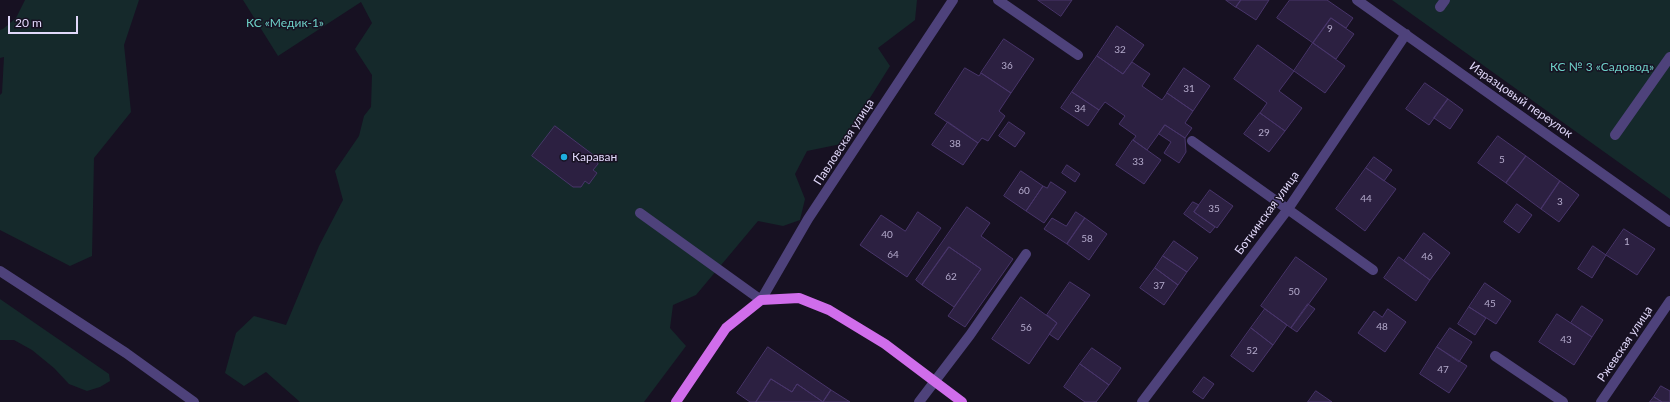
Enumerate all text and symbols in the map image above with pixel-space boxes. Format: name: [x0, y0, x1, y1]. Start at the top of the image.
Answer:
scale bar: [10, 8, 80, 34]
text: 20 m: [15, 15, 42, 30]
park label: КС «Медик-1»: [246, 16, 324, 30]
house number: 9: [1327, 23, 1333, 35]
house number: 32: [1114, 44, 1126, 56]
street label: Изразцовый переулок: [1467, 59, 1575, 141]
house number: 36: [1001, 60, 1013, 72]
park label: КС № 3 «Садовод»: [1550, 60, 1654, 74]
house number: 31: [1183, 83, 1195, 95]
street label: Павловская улица: [811, 96, 877, 188]
house number: 34: [1074, 103, 1086, 115]
house number: 29: [1258, 127, 1270, 139]
house number: 38: [949, 138, 961, 150]
place label: Караван: [572, 150, 617, 164]
marker: Караван: [559, 152, 569, 162]
house number: 5: [1499, 154, 1505, 166]
house number: 33: [1132, 156, 1144, 168]
street label: Боткинская улица: [1232, 168, 1302, 258]
house number: 60: [1018, 185, 1030, 197]
house number: 44: [1360, 193, 1372, 205]
house number: 3: [1557, 196, 1563, 208]
house number: 35: [1208, 203, 1220, 215]
house number: 40: [881, 229, 893, 241]
house number: 58: [1081, 233, 1093, 245]
house number: 1: [1624, 236, 1630, 248]
house number: 64: [887, 249, 899, 261]
house number: 46: [1421, 251, 1433, 263]
house number: 62: [945, 271, 957, 283]
house number: 37: [1153, 280, 1165, 292]
house number: 50: [1288, 286, 1300, 298]
house number: 45: [1484, 298, 1496, 310]
street label: Ржевская улица: [1594, 303, 1656, 385]
house number: 48: [1376, 321, 1388, 333]
house number: 56: [1020, 322, 1032, 334]
house number: 43: [1560, 334, 1572, 346]
house number: 52: [1246, 345, 1258, 357]
house number: 47: [1437, 364, 1449, 376]

